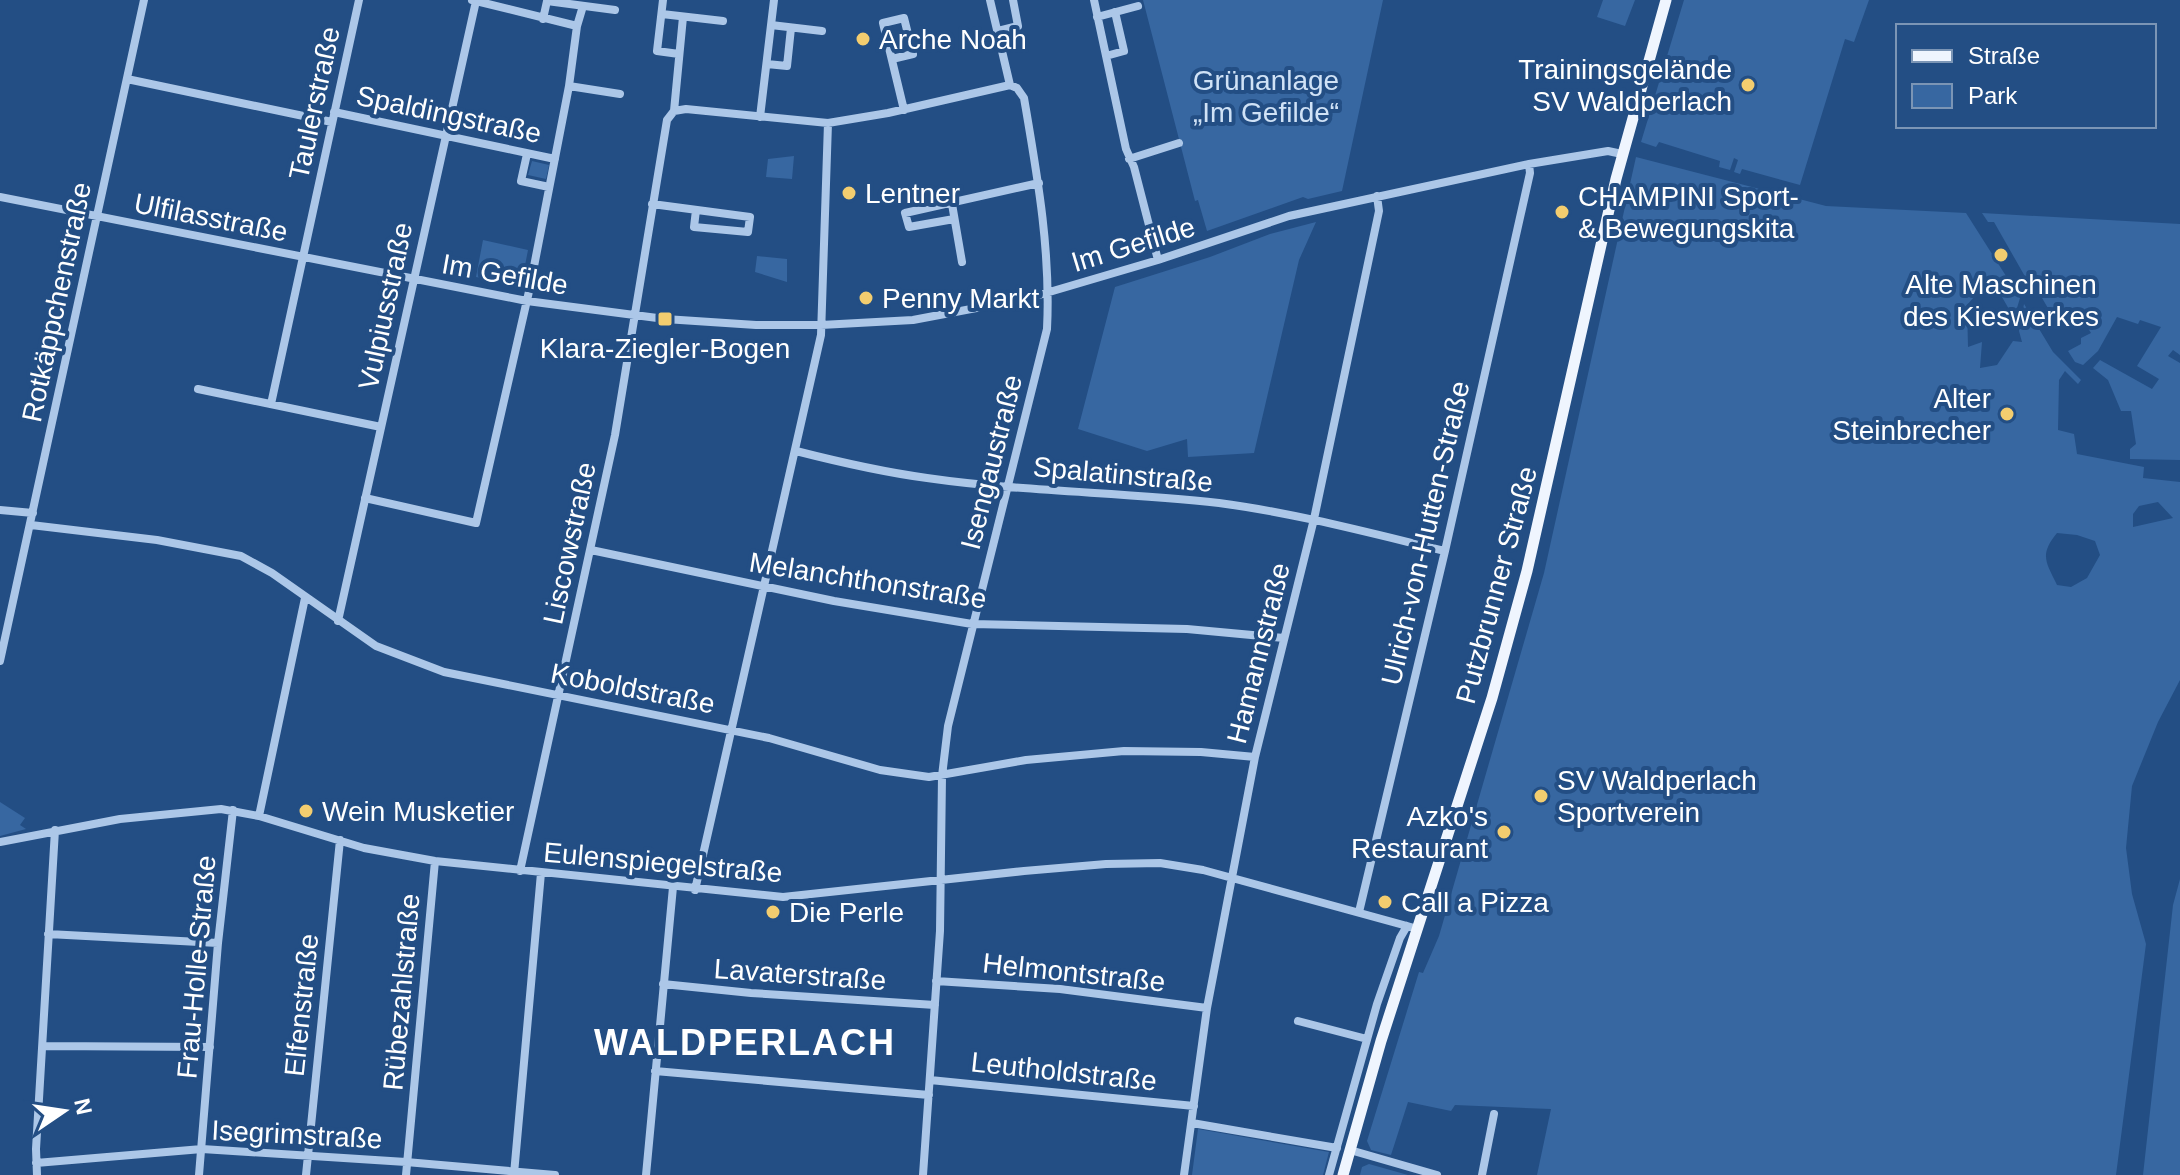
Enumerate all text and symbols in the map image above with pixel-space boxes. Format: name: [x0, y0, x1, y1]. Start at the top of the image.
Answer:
street label: Taulerstraße: [283, 24, 346, 182]
place label: Arche Noah: [879, 24, 1027, 55]
legend: [1896, 24, 2156, 128]
marker: Arche Noah: [854, 30, 872, 48]
text: Straße: [1968, 42, 2040, 69]
place label: Trainingsgelände SV Waldperlach: [1518, 54, 1732, 117]
park label: Grünanlage „Im Gefilde“: [1193, 65, 1339, 128]
marker: Trainingsgelände SV Waldperlach: [1739, 76, 1757, 94]
street label: Spaldingstraße: [354, 80, 544, 149]
text: Park: [1968, 82, 2018, 109]
place label: Lentner: [865, 178, 960, 209]
street label: Rotkäppchenstraße: [16, 179, 97, 425]
place label: CHAMPINI Sport- & Bewegungskita: [1578, 181, 1799, 244]
marker: Lentner: [840, 184, 858, 202]
street label: Ulfilasstraße: [132, 187, 290, 248]
marker: CHAMPINI Sport- & Bewegungskita: [1553, 203, 1571, 221]
street label: Im Gefilde: [1068, 211, 1199, 278]
street label: Vulpiusstraße: [353, 220, 418, 393]
marker: Alte Maschinen des Kieswerkes: [1992, 246, 2010, 264]
street label: Im Gefilde: [439, 248, 570, 301]
place label: Alte Maschinen des Kieswerkes: [1903, 269, 2099, 332]
place label: Penny Markt: [882, 283, 1039, 314]
marker: Penny Markt: [857, 289, 875, 307]
marker: Klara-Ziegler-Bogen: [656, 310, 674, 328]
place label: Klara-Ziegler-Bogen: [540, 333, 790, 364]
street label: Isengaustraße: [955, 372, 1028, 553]
street label: Ulrich-von-Hutten-Straße: [1375, 378, 1476, 688]
place label: Alter Steinbrecher: [1832, 383, 1991, 446]
marker: Alter Steinbrecher: [1998, 405, 2016, 423]
street label: Spalatinstraße: [1032, 451, 1214, 498]
street label: Liscowstraße: [537, 459, 602, 627]
street label: Putzbrunner Straße: [1450, 463, 1543, 707]
street label: Melanchthonstraße: [747, 546, 989, 615]
street label: Hamannstraße: [1221, 560, 1296, 747]
street label: Koboldstraße: [548, 657, 718, 720]
place label: SV Waldperlach Sportverein: [1557, 765, 1757, 828]
marker: SV Waldperlach Sportverein: [1532, 787, 1550, 805]
place label: Wein Musketier: [322, 796, 514, 827]
place label: Azko's Restaurant: [1351, 801, 1488, 864]
marker: Wein Musketier: [297, 802, 315, 820]
marker: Azko's Restaurant: [1495, 823, 1513, 841]
street label: Eulenspiegelstraße: [542, 837, 784, 888]
street label: Frau-Holle-Straße: [171, 854, 222, 1080]
place label: Call a Pizza: [1401, 887, 1549, 918]
street label: Rübezahlstraße: [377, 892, 426, 1092]
marker: Call a Pizza: [1376, 893, 1394, 911]
place label: Die Perle: [789, 897, 904, 928]
marker: Die Perle: [764, 903, 782, 921]
street label: Elfenstraße: [279, 932, 324, 1078]
street label: Helmontstraße: [981, 947, 1167, 998]
street label: Lavaterstraße: [713, 953, 887, 996]
district label: WALDPERLACH: [594, 1022, 896, 1063]
street label: Leutholdstraße: [969, 1046, 1158, 1097]
north arrow: [24, 1071, 104, 1151]
text: N: [69, 1096, 97, 1117]
street label: Isegrimstraße: [211, 1115, 383, 1154]

